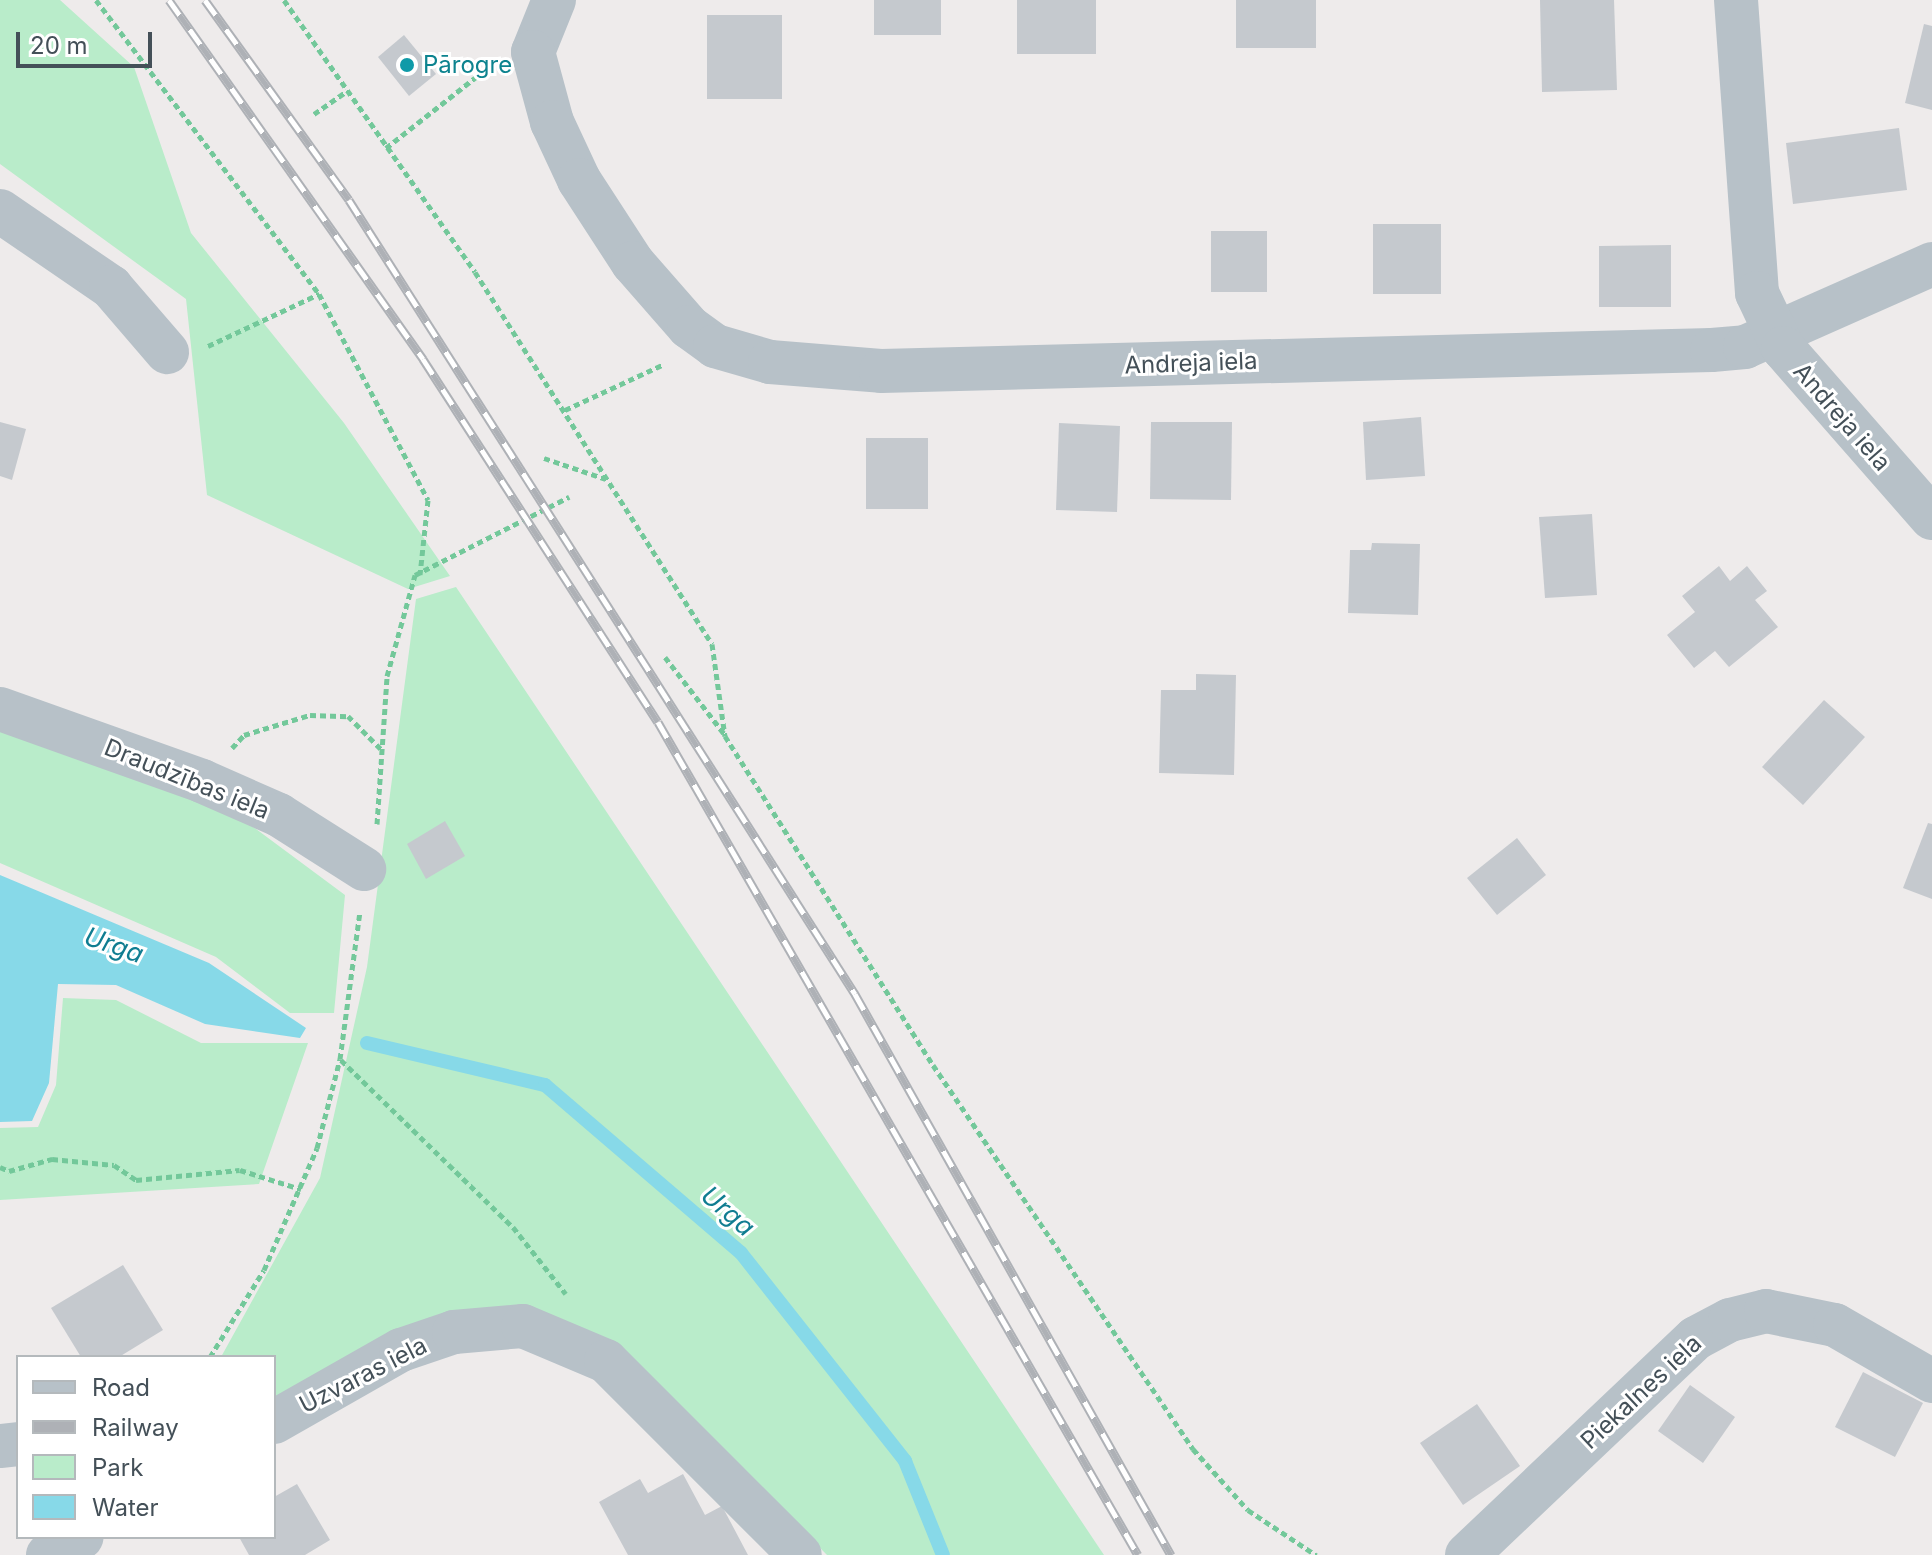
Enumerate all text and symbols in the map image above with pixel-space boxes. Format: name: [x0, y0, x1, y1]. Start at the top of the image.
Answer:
scale bar: [20, 16, 156, 66]
text: 20 m: [30, 31, 88, 60]
place label: Pārogre: [423, 51, 512, 79]
marker: Pārogre: [398, 56, 416, 74]
street label: Andreja iela: [1124, 346, 1258, 380]
street label: Andreja iela: [1787, 357, 1897, 477]
street label: Draudzības iela: [100, 733, 274, 825]
water label: Urga: [80, 920, 148, 970]
water label: Urga: [695, 1179, 761, 1243]
street label: Piekalnes iela: [1575, 1329, 1707, 1455]
street label: Uzvaras iela: [295, 1331, 431, 1419]
legend: [16, 1355, 276, 1539]
text: Road: [92, 1373, 150, 1402]
text: Railway: [92, 1413, 179, 1442]
text: Park: [92, 1453, 143, 1482]
text: Water: [92, 1493, 159, 1522]

